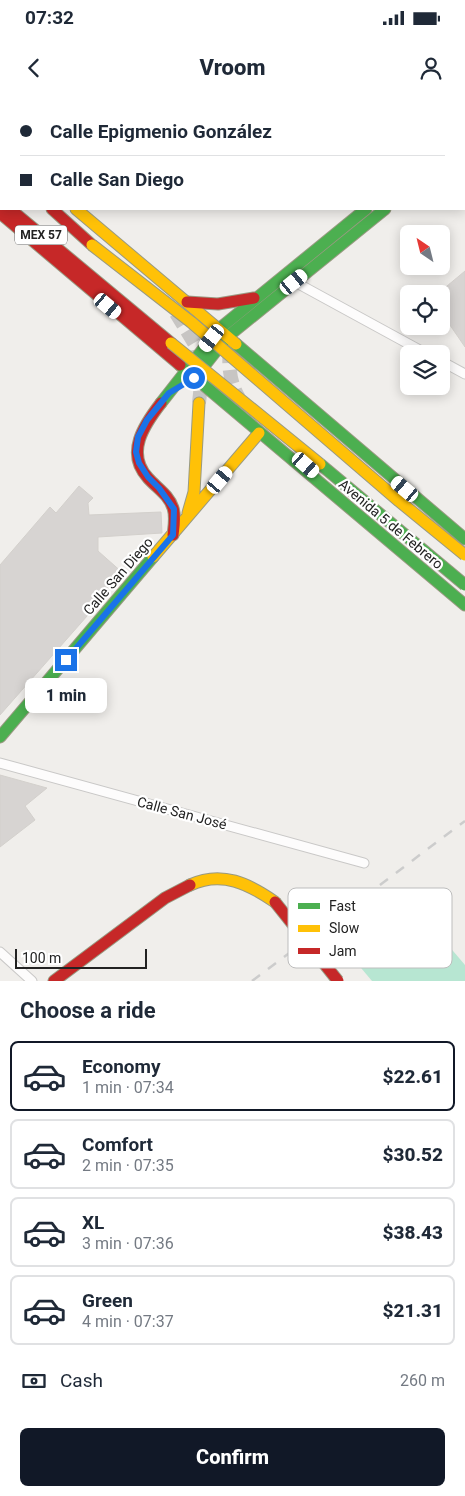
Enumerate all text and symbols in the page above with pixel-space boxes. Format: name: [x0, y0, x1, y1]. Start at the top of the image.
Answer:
text: 07:32: [25, 6, 74, 29]
icon: back: [20, 54, 48, 82]
icon: person: [417, 54, 445, 82]
text: Vroom: [200, 55, 265, 80]
text: Calle Epigmenio González: [50, 120, 272, 143]
text: Calle San Diego: [50, 168, 184, 191]
north arrow: [400, 225, 450, 275]
map controls: [400, 225, 450, 395]
road number: MEX 57: [15, 226, 67, 244]
car: [277, 267, 310, 297]
button: locate: [400, 285, 450, 335]
car: [91, 291, 124, 321]
car: [196, 322, 227, 354]
button: layers: [400, 345, 450, 395]
route start: [183, 367, 205, 389]
car: [289, 449, 322, 481]
car: [204, 464, 235, 496]
car: [388, 474, 421, 504]
street label: Avenida 5 de Febrero: [336, 476, 446, 572]
street label: Calle San Diego: [80, 534, 156, 618]
route end: [55, 649, 77, 671]
callout: 1 min: [25, 678, 107, 712]
text: 1 min: [46, 686, 86, 705]
street label: Calle San José: [136, 793, 228, 833]
legend: [288, 888, 452, 968]
text: Fast: [329, 898, 356, 914]
text: Slow: [329, 920, 360, 936]
text: Jam: [329, 943, 357, 959]
scale bar: [15, 946, 148, 969]
text: 100 m: [22, 950, 61, 966]
text: Choose a ride: [20, 998, 156, 1023]
icon: car: [22, 1054, 67, 1099]
text: Economy: [82, 1055, 161, 1078]
text: $22.61: [383, 1065, 443, 1088]
text: 1 min · 07:34: [82, 1078, 174, 1097]
icon: car: [22, 1132, 67, 1177]
text: Comfort: [82, 1133, 153, 1156]
text: $30.52: [383, 1143, 443, 1166]
text: 2 min · 07:35: [82, 1156, 174, 1175]
icon: car: [22, 1210, 67, 1255]
text: XL: [82, 1211, 104, 1234]
text: $38.43: [383, 1221, 443, 1244]
text: 3 min · 07:36: [82, 1234, 174, 1253]
icon: car: [22, 1288, 67, 1333]
text: Green: [82, 1289, 133, 1312]
text: $21.31: [383, 1299, 443, 1322]
text: 4 min · 07:37: [82, 1312, 174, 1331]
icon: cash: [20, 1367, 48, 1395]
text: Cash: [60, 1369, 103, 1392]
text: 260 m: [400, 1371, 445, 1390]
button: Confirm: [20, 1428, 445, 1486]

